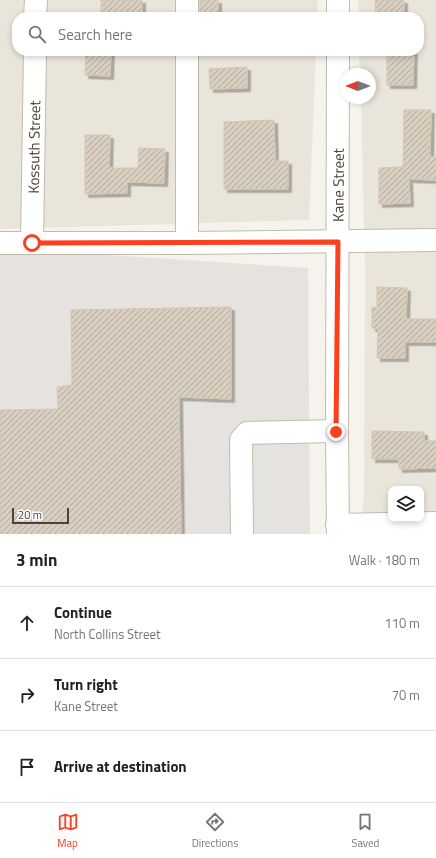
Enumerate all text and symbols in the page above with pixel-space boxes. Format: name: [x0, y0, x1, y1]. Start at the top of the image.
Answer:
search box: [12, 12, 424, 56]
icon: search: [26, 23, 48, 45]
text: Search here: [58, 23, 132, 46]
north arrow: [340, 68, 376, 104]
street label: Kossuth Street: [21, 99, 46, 194]
street label: Kane Street: [326, 147, 349, 222]
route start: [23, 234, 41, 252]
route end: [327, 423, 345, 441]
map controls: [388, 486, 424, 522]
button: layers: [388, 486, 424, 522]
scale bar: [12, 506, 69, 525]
text: 20 m: [18, 507, 42, 523]
text: 3 min: [16, 547, 57, 573]
text: Walk · 180 m: [349, 550, 420, 570]
text: Continue: [54, 601, 112, 624]
icon: ahead: [16, 612, 38, 634]
text: 110 m: [384, 613, 420, 633]
text: North Collins Street: [54, 624, 161, 644]
text: Turn right: [54, 673, 118, 696]
icon: right: [16, 684, 38, 706]
text: 70 m: [392, 685, 420, 705]
text: Kane Street: [54, 696, 118, 716]
text: Arrive at destination: [54, 755, 187, 778]
icon: arrive: [16, 756, 38, 778]
tab: Map: [57, 811, 79, 851]
tab: Directions: [192, 811, 238, 851]
tab: Saved: [351, 811, 379, 851]

